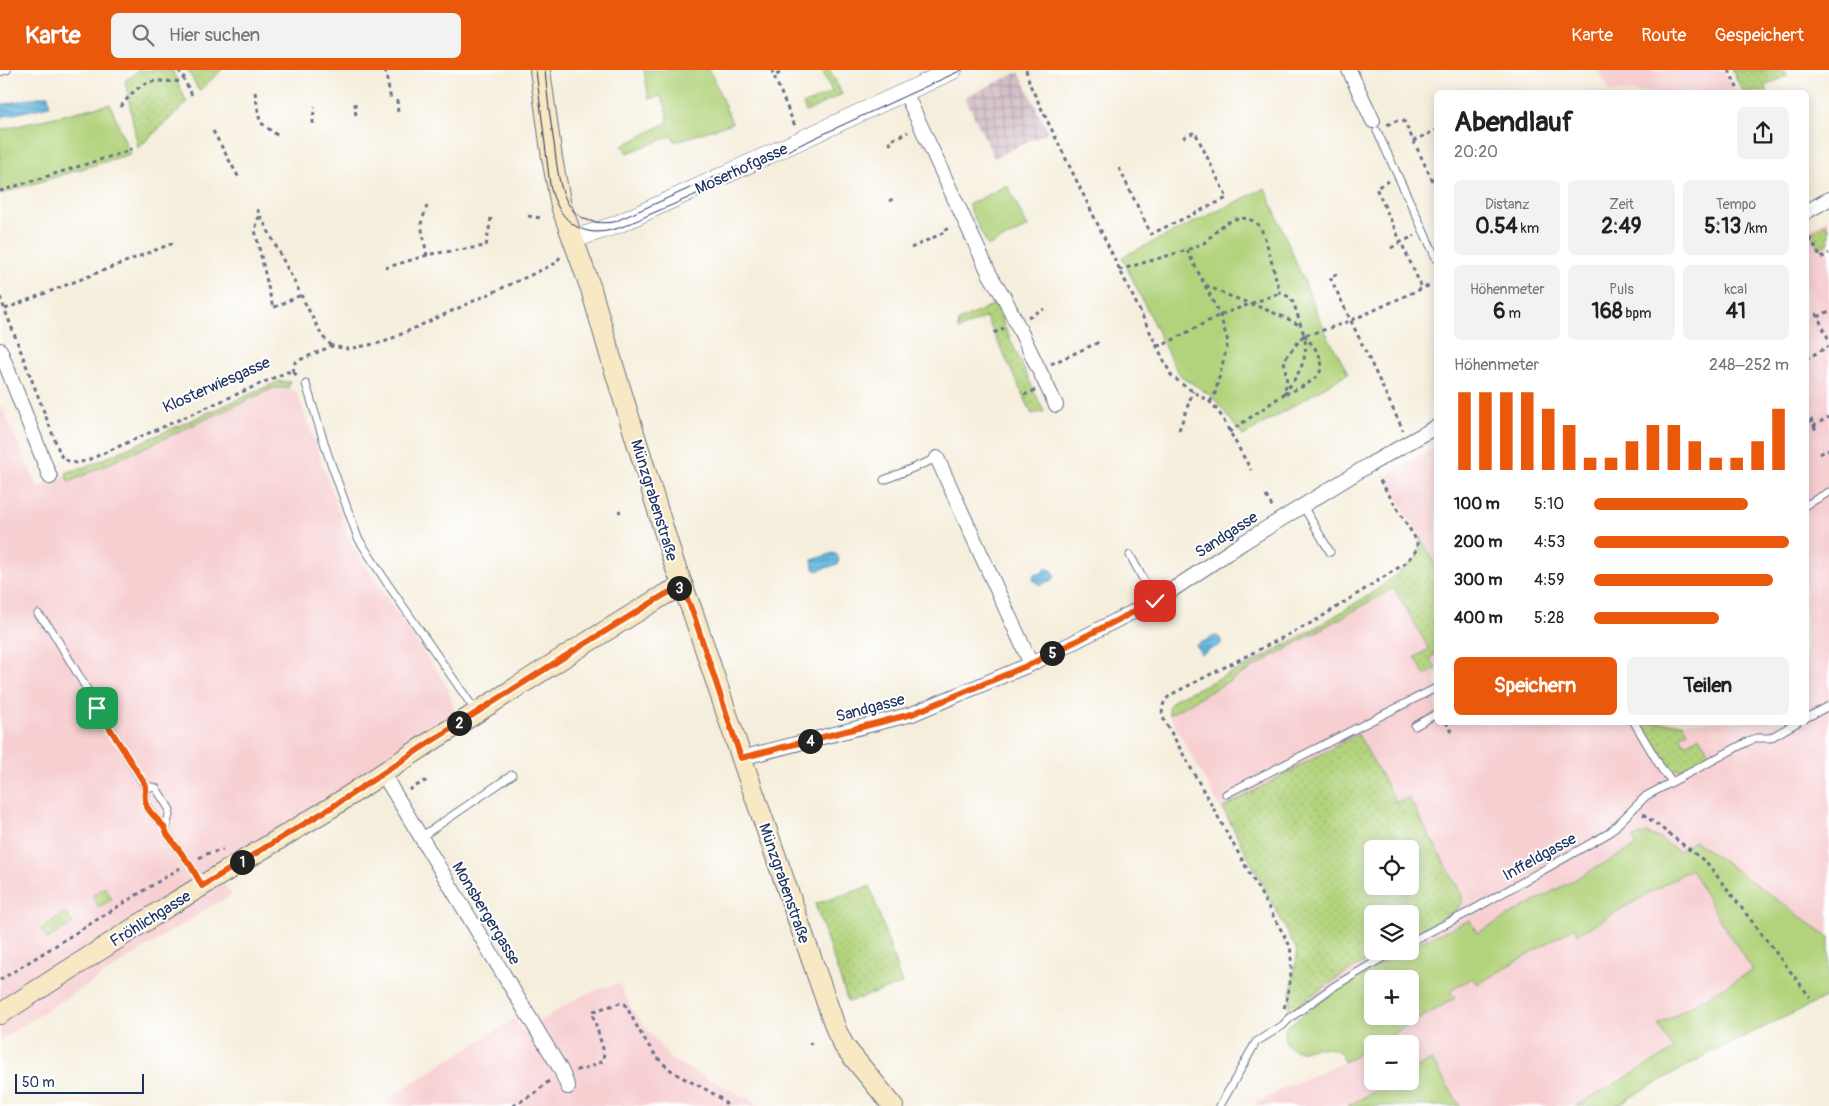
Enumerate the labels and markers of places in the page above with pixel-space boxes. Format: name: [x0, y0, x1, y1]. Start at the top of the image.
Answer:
pin: 3: [666, 576, 692, 600]
pin: [1134, 580, 1176, 622]
pin: 5: [1040, 640, 1064, 666]
pin: [76, 687, 118, 729]
pin: 2: [446, 710, 472, 736]
pin: 4: [798, 728, 822, 754]
pin: 1: [230, 850, 254, 874]

